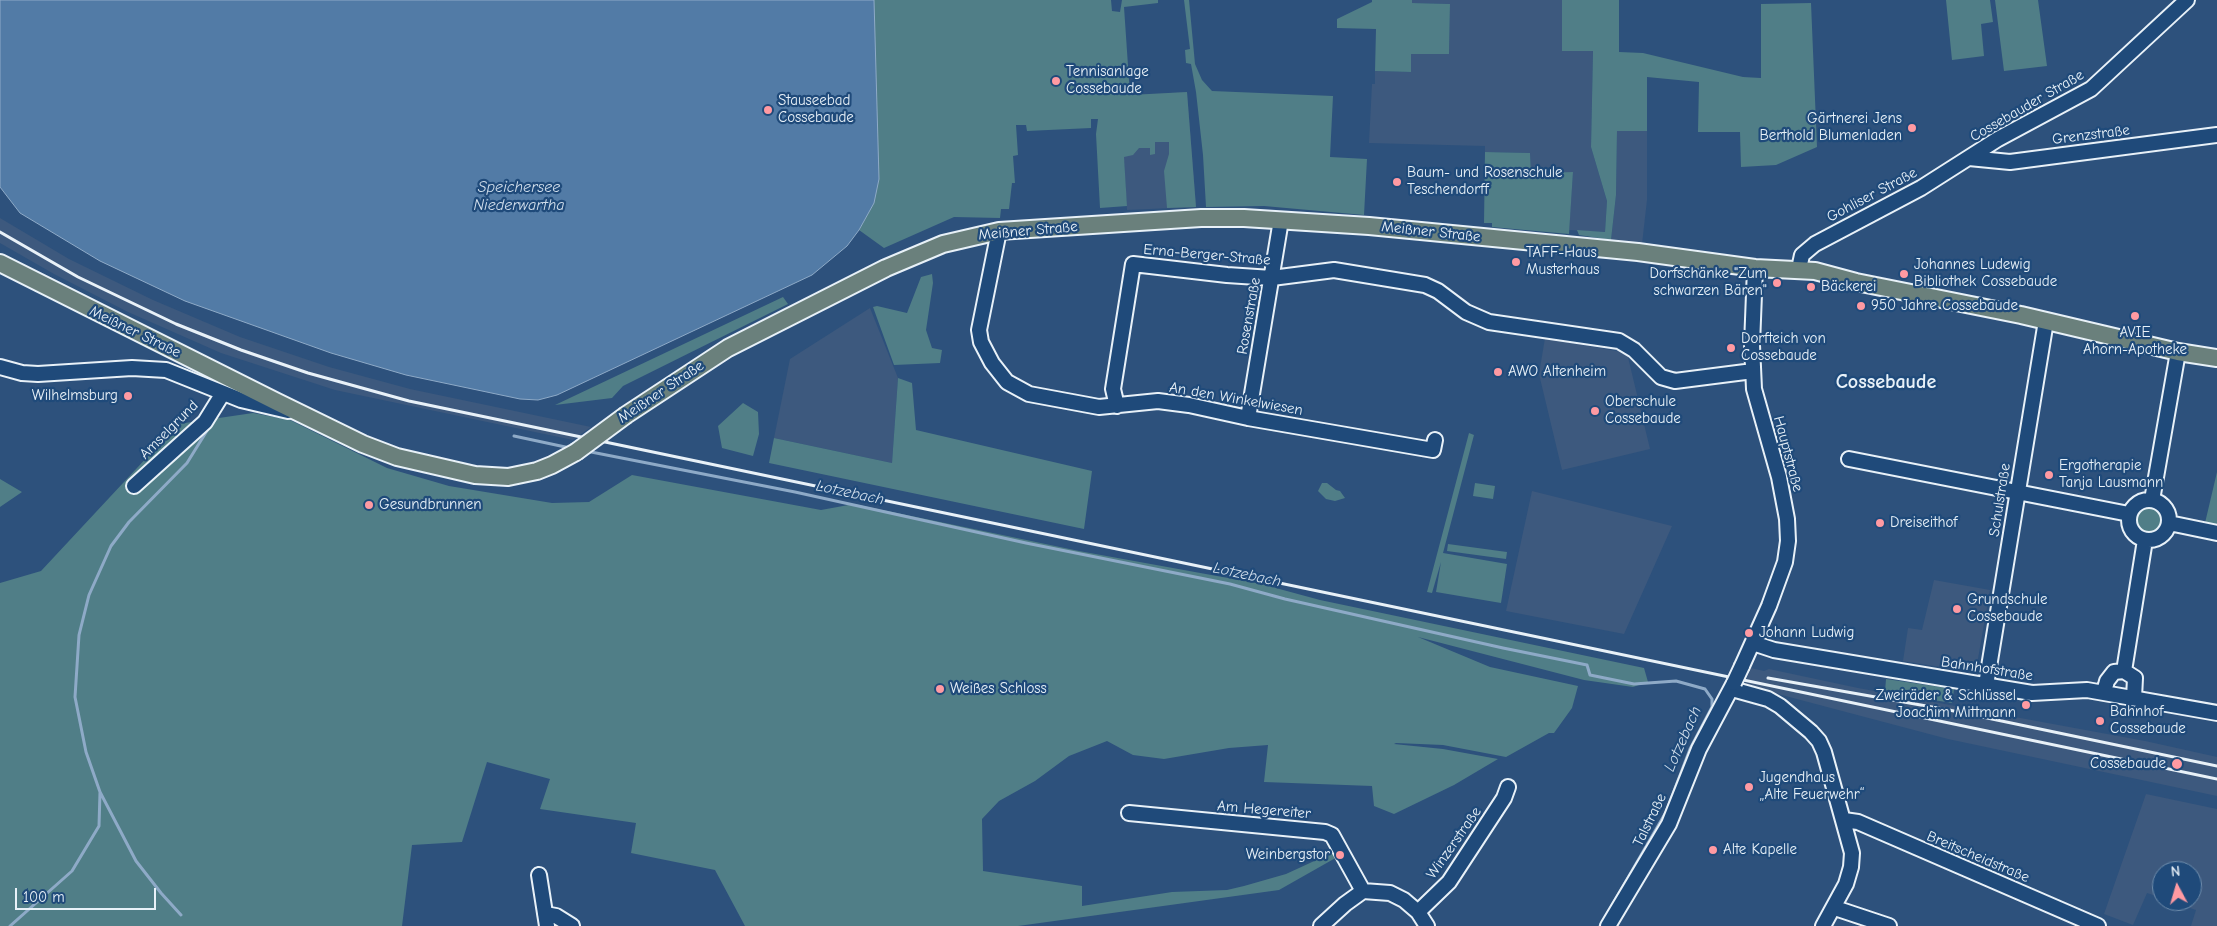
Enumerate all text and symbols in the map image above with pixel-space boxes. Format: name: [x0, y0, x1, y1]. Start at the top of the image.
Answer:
place label: Tennisanlage Cossebaude: [1066, 63, 1149, 98]
street label: Cossebauder Straße: [1967, 66, 2087, 146]
marker: Tennisanlage Cossebaude: [1050, 75, 1062, 87]
place label: Stauseebad Cossebaude: [778, 92, 854, 127]
marker: Stauseebad Cossebaude: [762, 104, 774, 116]
place label: Gärtnerei Jens Berthold Blumenladen: [1759, 110, 1902, 145]
street label: Grenzstraße: [2051, 121, 2131, 149]
marker: Gärtnerei Jens Berthold Blumenladen: [1906, 122, 1918, 134]
place label: Baum- und Rosenschule Teschendorff: [1407, 164, 1563, 199]
street label: Gohliser Straße: [1824, 164, 1920, 226]
marker: Baum- und Rosenschule Teschendorff: [1391, 176, 1403, 188]
water label: Speichersee Niederwartha: [473, 177, 565, 215]
street label: Meißner Straße: [978, 218, 1078, 244]
street label: Meißner Straße: [1381, 218, 1481, 246]
street label: Erna-Berger-Straße: [1143, 240, 1271, 270]
place label: TAFF-Haus Musterhaus: [1526, 244, 1599, 279]
marker: TAFF-Haus Musterhaus: [1510, 256, 1522, 268]
place label: Johannes Ludewig Bibliothek Cossebaude: [1914, 256, 2057, 291]
place label: Dorfschänke "Zum schwarzen Bären": [1650, 265, 1767, 300]
marker: Johannes Ludewig Bibliothek Cossebaude: [1898, 268, 1910, 280]
street label: Rosenstraße: [1233, 276, 1265, 356]
marker: Dorfschänke "Zum schwarzen Bären": [1771, 277, 1783, 289]
place label: Bäckerei: [1821, 278, 1876, 296]
marker: Bäckerei: [1805, 281, 1817, 293]
place label: 950 Jahre Cossebaude: [1871, 297, 2018, 315]
marker: 950 Jahre Cossebaude: [1855, 300, 1867, 312]
street label: Meißner Straße: [86, 302, 184, 362]
marker: AVIE Ahorn-Apotheke: [2129, 310, 2141, 322]
place label: AVIE Ahorn-Apotheke: [2083, 324, 2187, 359]
place label: Dorfteich von Cossebaude: [1741, 330, 1826, 365]
marker: Dorfteich von Cossebaude: [1725, 342, 1737, 354]
street label: Meißner Straße: [615, 357, 707, 427]
place label: AWO Altenheim: [1508, 363, 1606, 381]
marker: AWO Altenheim: [1492, 366, 1504, 378]
district label: Cossebaude: [1836, 370, 1936, 394]
street label: An den Winkelwiesen: [1168, 378, 1304, 420]
place label: Wilhelmsburg: [32, 387, 118, 405]
marker: Wilhelmsburg: [122, 390, 134, 402]
place label: Oberschule Cossebaude: [1605, 393, 1681, 428]
street label: Amselgrund: [136, 397, 202, 463]
marker: Oberschule Cossebaude: [1589, 405, 1601, 417]
street label: Hauptstraße: [1769, 414, 1807, 494]
place label: Ergotherapie Tanja Lausmann: [2059, 457, 2163, 492]
street label: Schulstraße: [1985, 462, 2015, 538]
marker: Ergotherapie Tanja Lausmann: [2043, 469, 2055, 481]
water label: Lotzebach: [814, 476, 886, 510]
place label: Gesundbrunnen: [379, 496, 481, 514]
marker: Gesundbrunnen: [363, 499, 375, 511]
place label: Dreiseithof: [1890, 514, 1958, 532]
marker: Dreiseithof: [1874, 517, 1886, 529]
water label: Lotzebach: [1211, 558, 1283, 592]
place label: Grundschule Cossebaude: [1967, 591, 2048, 626]
marker: Grundschule Cossebaude: [1951, 603, 1963, 615]
place label: Johann Ludwig: [1759, 624, 1854, 642]
marker: Johann Ludwig: [1743, 627, 1755, 639]
street label: Bahnhofstraße: [1940, 653, 2034, 685]
place label: Weißes Schloss: [950, 680, 1047, 698]
marker: Weißes Schloss: [934, 683, 946, 695]
place label: Zweiräder & Schlüssel Joachim Mittmann: [1876, 687, 2016, 722]
marker: Zweiräder & Schlüssel Joachim Mittmann: [2020, 699, 2032, 711]
place label: Bahnhof Cossebaude: [2110, 703, 2186, 738]
water label: Lotzebach: [1660, 704, 1706, 774]
marker: Bahnhof Cossebaude: [2094, 715, 2106, 727]
place label: Cossebaude: [2090, 755, 2166, 773]
marker: Cossebaude: [2170, 757, 2184, 771]
place label: Jugendhaus „Alte Feuerwehr“: [1759, 769, 1864, 804]
marker: Jugendhaus „Alte Feuerwehr“: [1743, 781, 1755, 793]
street label: Talstraße: [1629, 791, 1671, 849]
street label: Am Hegereiter: [1216, 797, 1312, 823]
street label: Winzerstraße: [1423, 804, 1485, 882]
street label: Breitscheidstraße: [1924, 827, 2032, 887]
place label: Alte Kapelle: [1723, 841, 1797, 859]
marker: Alte Kapelle: [1707, 844, 1719, 856]
place label: Weinbergstor: [1246, 846, 1330, 864]
marker: Weinbergstor: [1334, 849, 1346, 861]
north arrow: [2152, 861, 2202, 911]
text: N: [2170, 863, 2181, 881]
scale bar: [18, 878, 159, 910]
text: 100 m: [23, 888, 65, 906]

